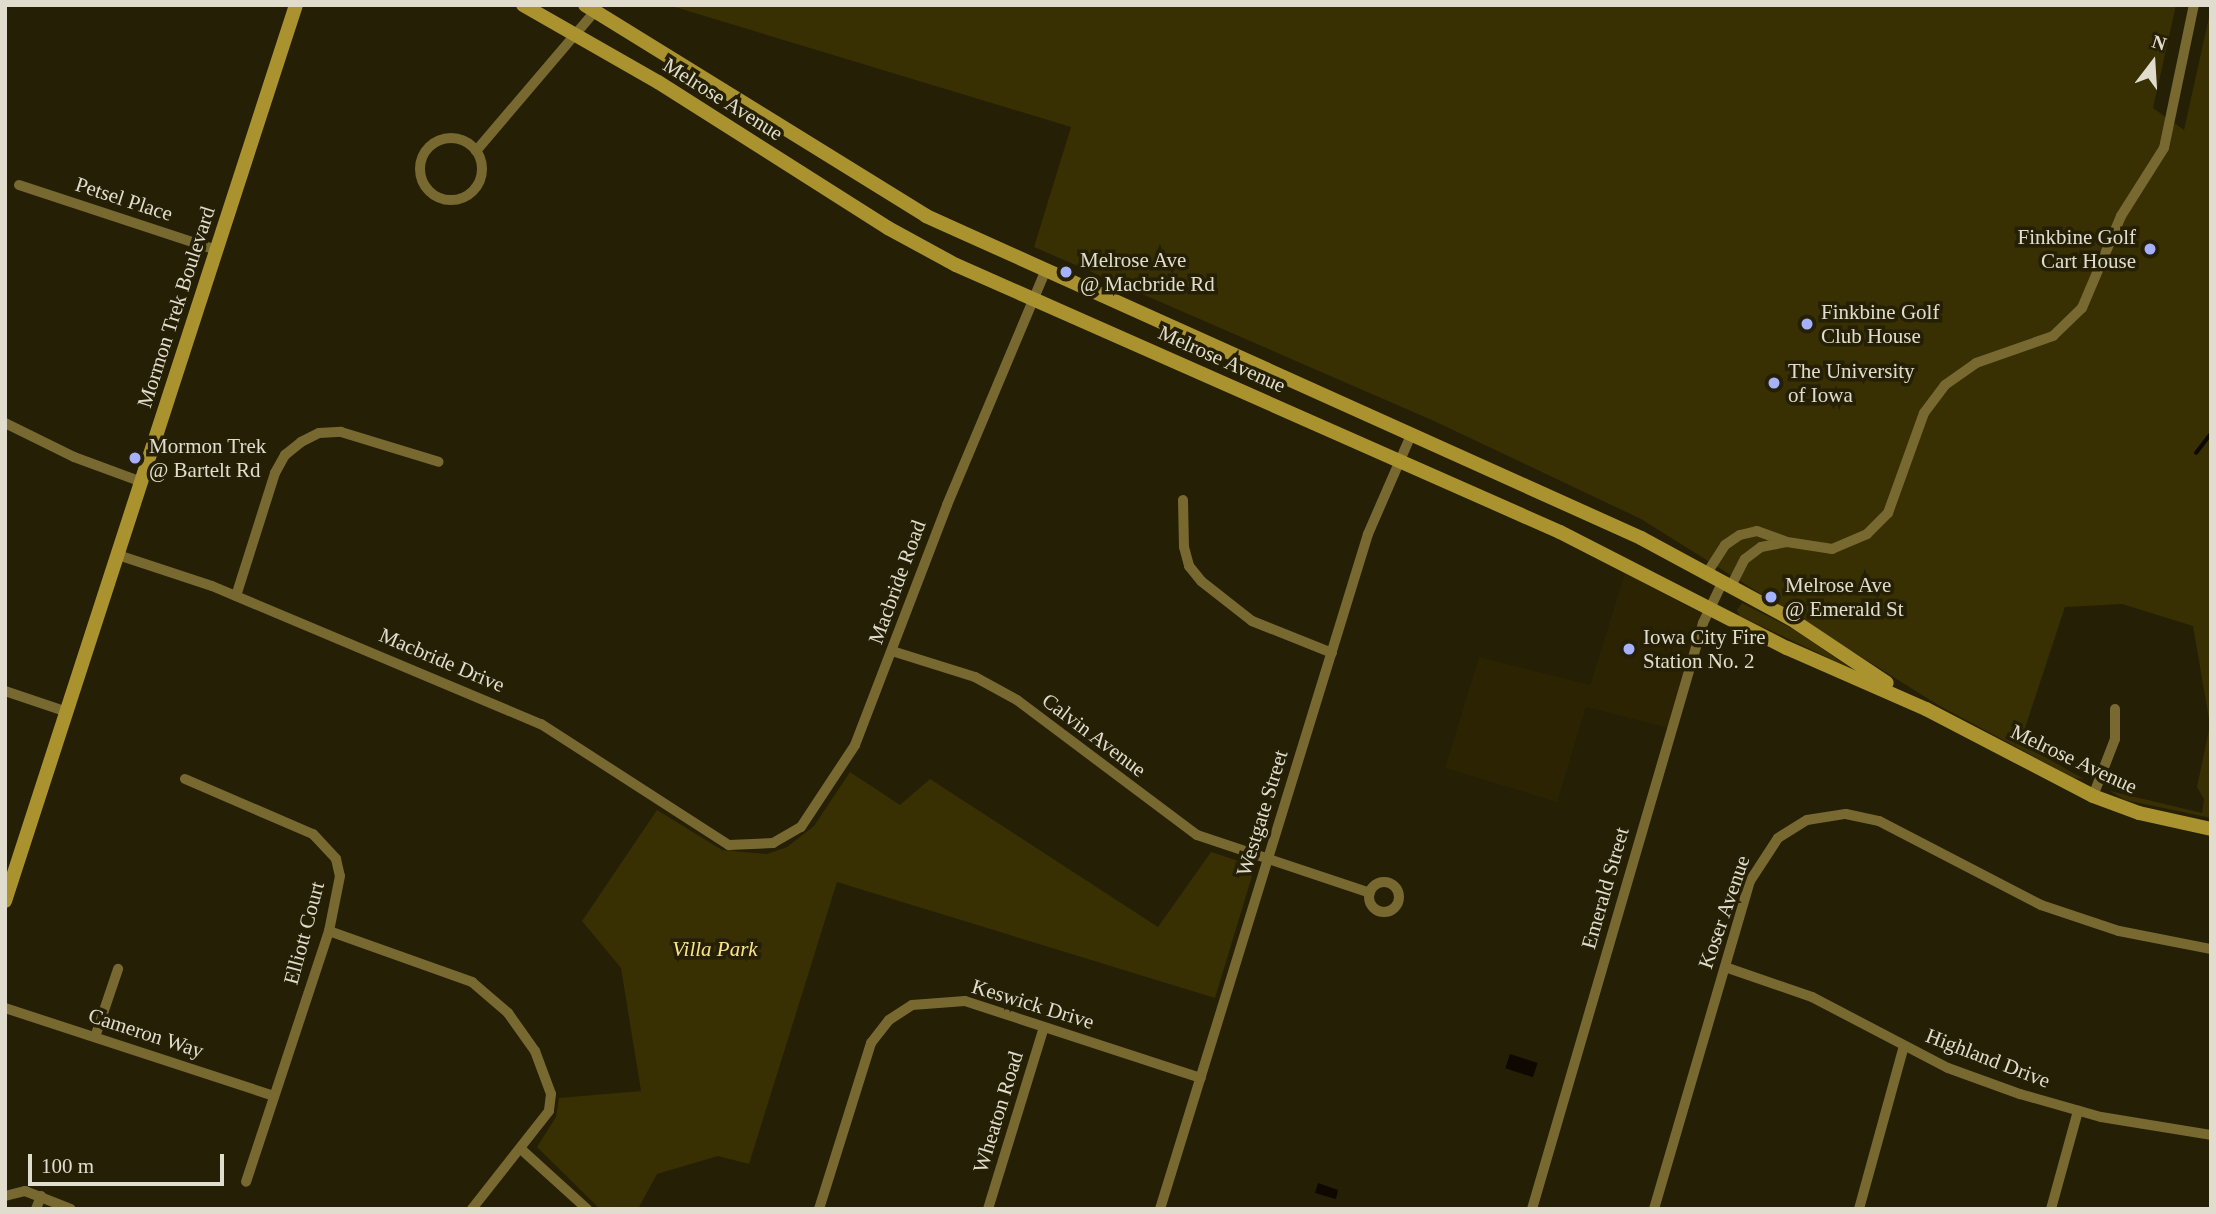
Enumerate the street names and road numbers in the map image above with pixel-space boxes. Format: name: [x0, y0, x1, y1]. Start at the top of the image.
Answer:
street label: Melrose Avenue: [658, 52, 788, 146]
street label: Petsel Place: [72, 171, 176, 227]
street label: Mormon Trek Boulevard: [132, 203, 220, 411]
street label: Melrose Avenue: [1154, 319, 1290, 399]
street label: Macbride Road: [863, 517, 931, 647]
street label: Macbride Drive: [376, 622, 508, 698]
street label: Calvin Avenue: [1037, 687, 1151, 783]
street label: Melrose Avenue: [2006, 718, 2142, 800]
street label: Westgate Street: [1231, 747, 1293, 879]
street label: Emerald Street: [1576, 824, 1634, 952]
street label: Koser Avenue: [1693, 852, 1755, 972]
street label: Elliott Court: [278, 879, 330, 987]
street label: Keswick Drive: [969, 973, 1097, 1035]
street label: Cameron Way: [85, 1002, 207, 1064]
street label: Highland Drive: [1922, 1023, 2054, 1093]
street label: Wheaton Road: [968, 1048, 1028, 1176]

